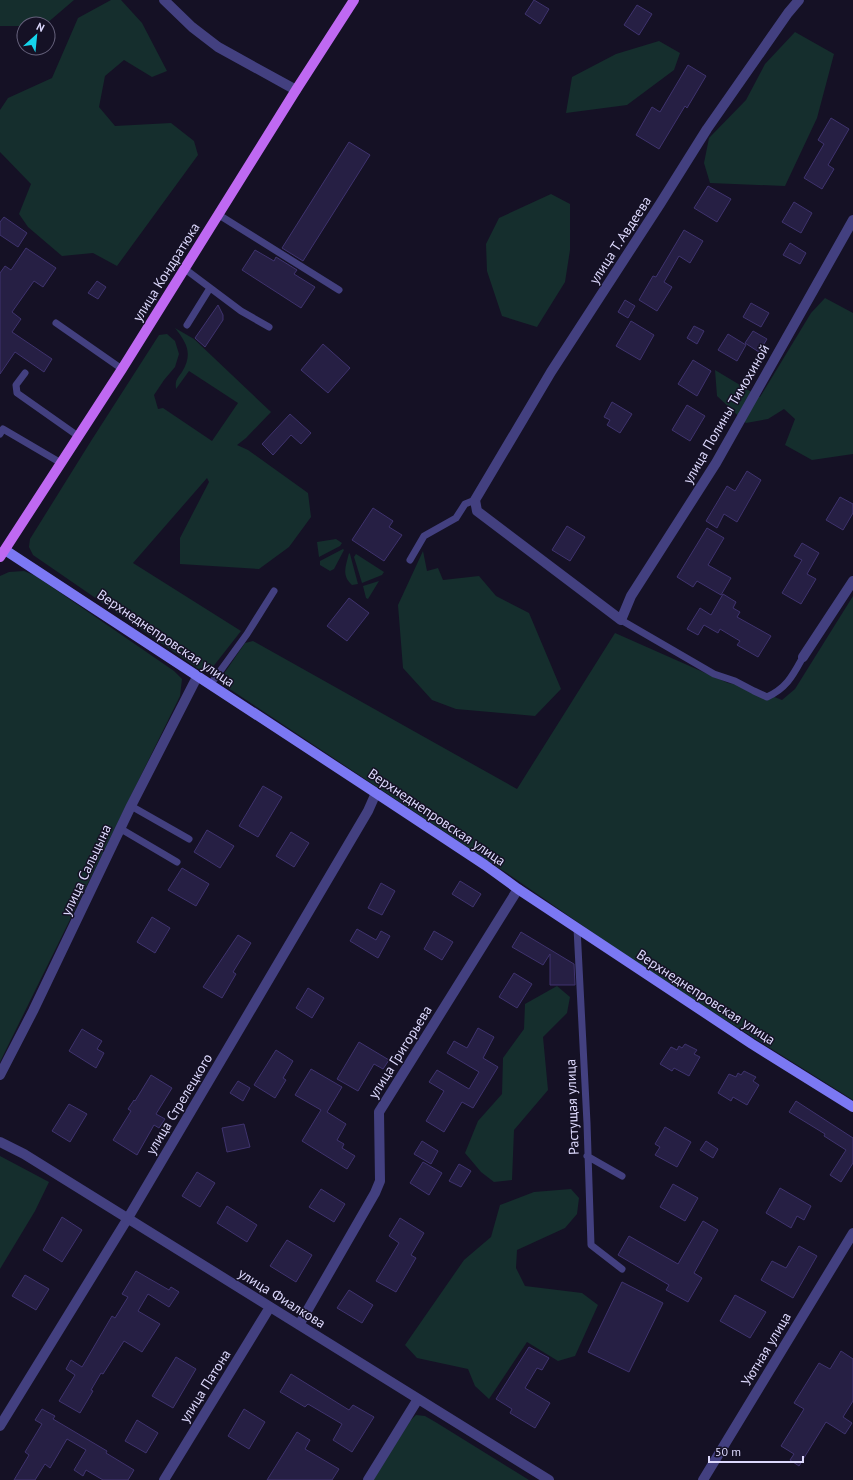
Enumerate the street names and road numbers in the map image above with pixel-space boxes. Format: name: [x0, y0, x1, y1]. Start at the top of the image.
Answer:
street label: улица Т. Авдеева: [585, 193, 655, 287]
street label: улица Кондратюка: [128, 219, 204, 325]
street label: улица Полины Тимохиной: [679, 341, 773, 487]
street label: Верхнеднепровская улица: [94, 585, 238, 691]
street label: Верхнеднепровская улица: [365, 764, 509, 870]
street label: улица Сальцына: [57, 821, 115, 919]
street label: Верхнеднепровская улица: [633, 945, 779, 1049]
street label: улица Григорьева: [364, 1002, 436, 1102]
street label: улица Стрелецкого: [142, 1050, 216, 1158]
street label: Растущая улица: [561, 1059, 583, 1155]
street label: улица Фиалкова: [235, 1264, 329, 1332]
street label: Уютная улица: [737, 1309, 795, 1389]
street label: улица Патона: [175, 1346, 235, 1426]

